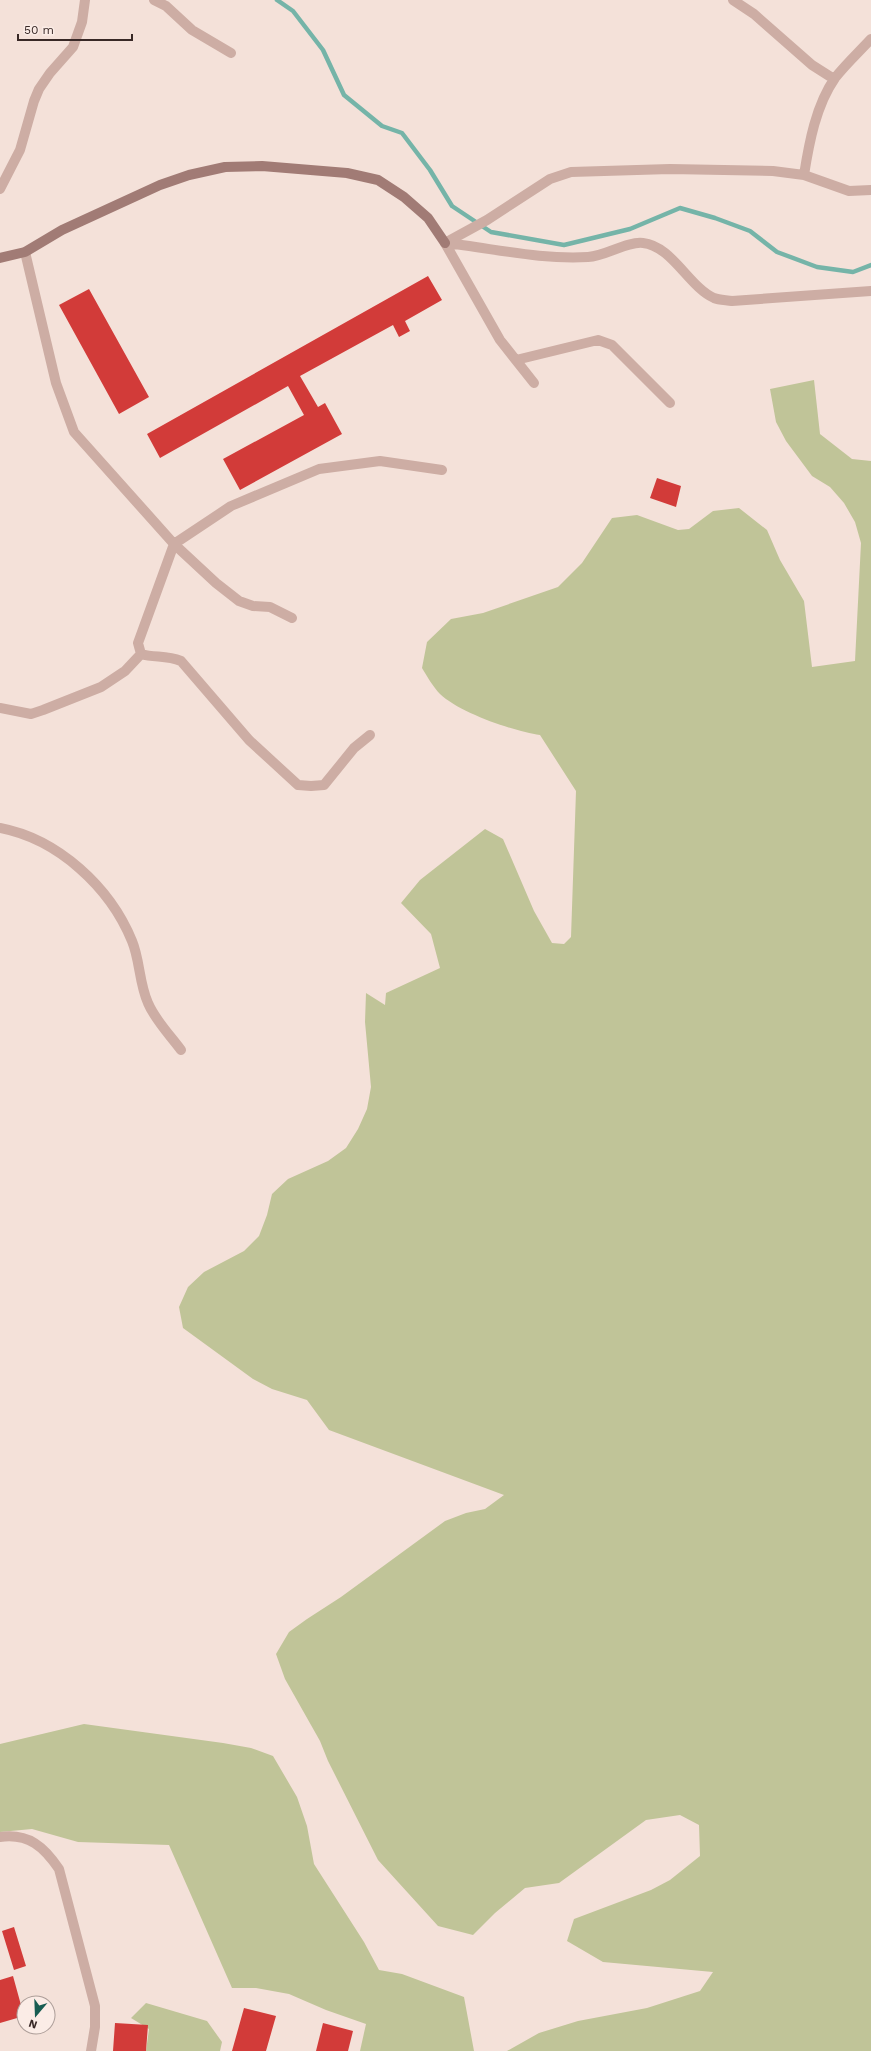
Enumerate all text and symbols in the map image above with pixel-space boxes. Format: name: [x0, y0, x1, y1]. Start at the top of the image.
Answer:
scale bar: [18, 16, 132, 42]
text: 50 m: [24, 23, 54, 37]
north arrow: [16, 1995, 56, 2035]
text: N: [27, 2017, 39, 2031]

